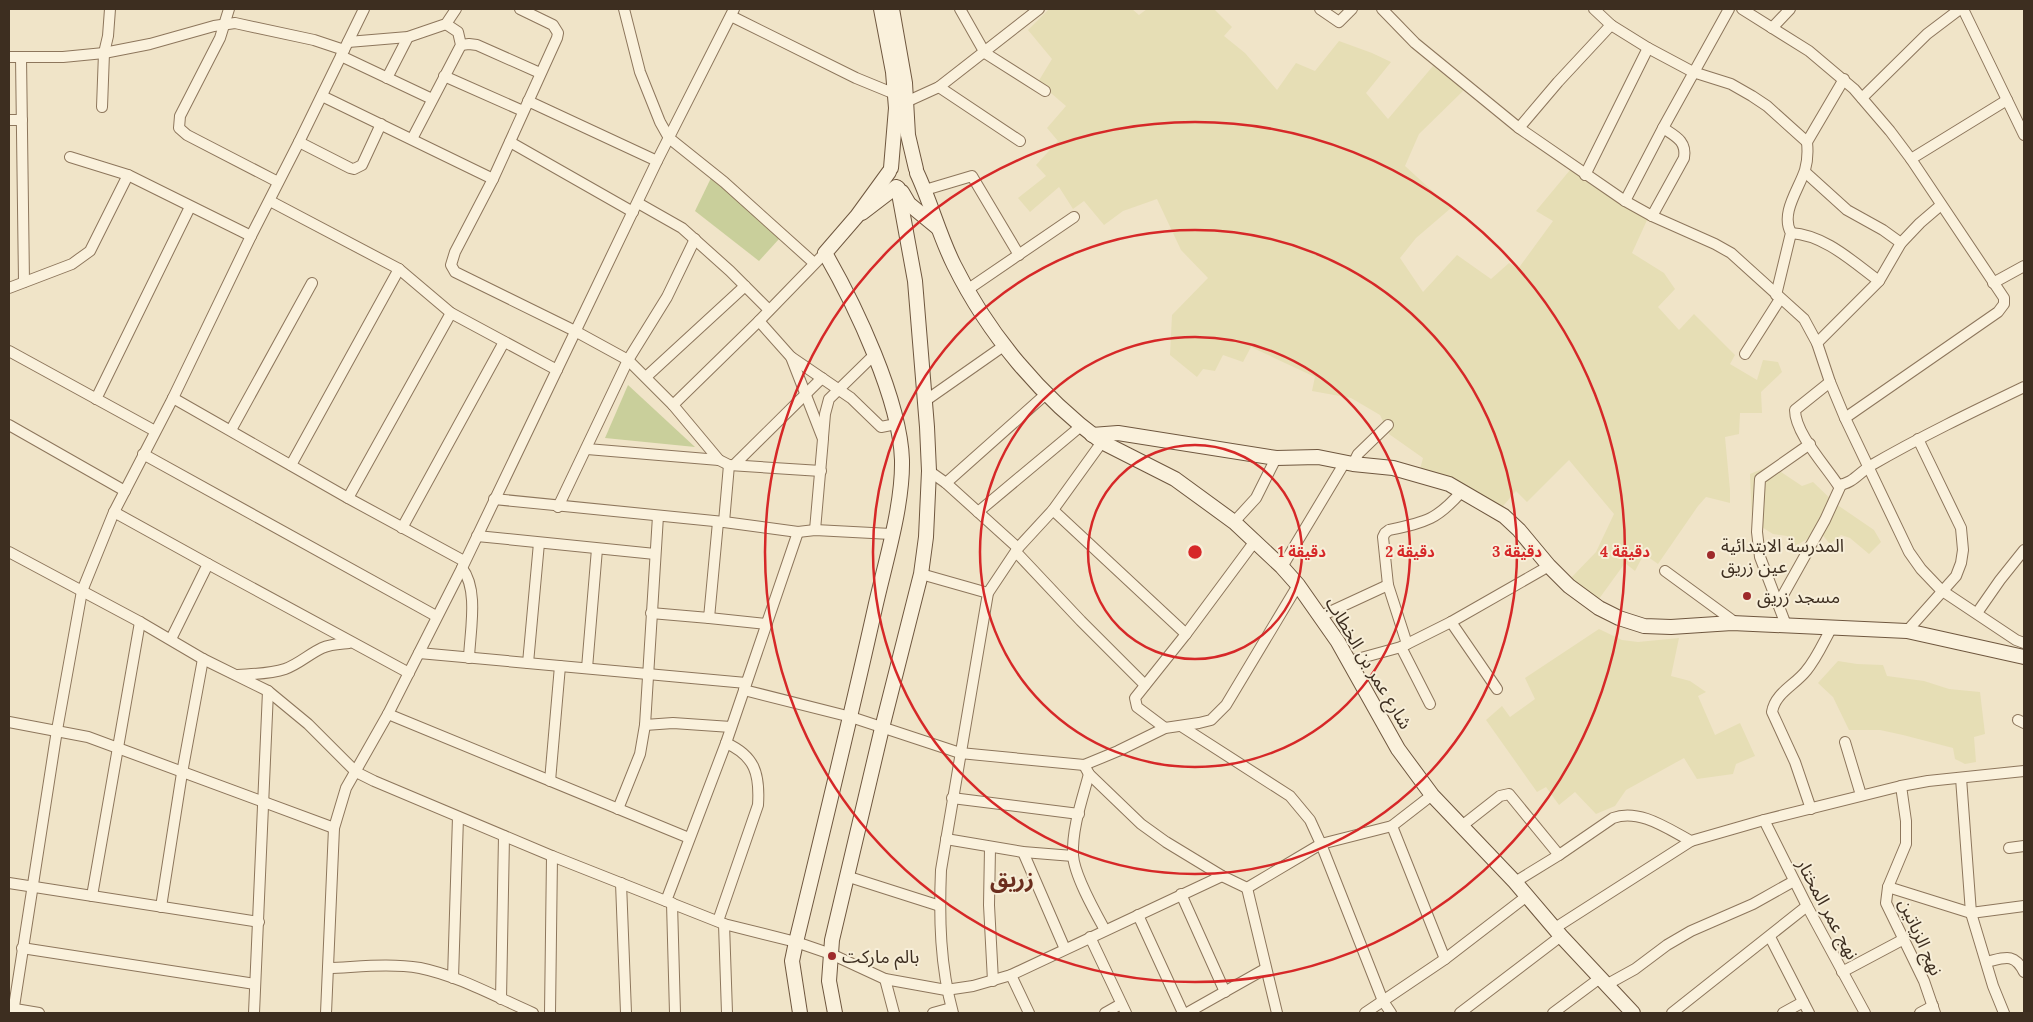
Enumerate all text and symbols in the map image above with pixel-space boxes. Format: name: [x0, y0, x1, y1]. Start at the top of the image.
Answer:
place label: المدرسة الابتدائية عين زريق: [1721, 534, 1844, 578]
text: 1 دقيقة: [1278, 542, 1326, 561]
text: 2 دقيقة: [1385, 542, 1435, 561]
text: 3 دقيقة: [1492, 542, 1542, 561]
text: 4 دقيقة: [1600, 542, 1650, 561]
centre of rings: [1186, 543, 1204, 561]
marker: المدرسة الابتدائية عين زريق: [1705, 549, 1717, 561]
place label: مسجد زريق: [1757, 585, 1840, 608]
marker: مسجد زريق: [1741, 590, 1753, 602]
street label: شارع عمر بن الخطاب: [1318, 593, 1418, 735]
street label: نهج عمر المختار: [1790, 854, 1864, 964]
district label: زريق: [990, 865, 1034, 893]
street label: نهج الزياتين: [1892, 895, 1948, 980]
place label: بالم ماركت: [842, 945, 919, 970]
marker: بالم ماركت: [826, 950, 838, 962]

